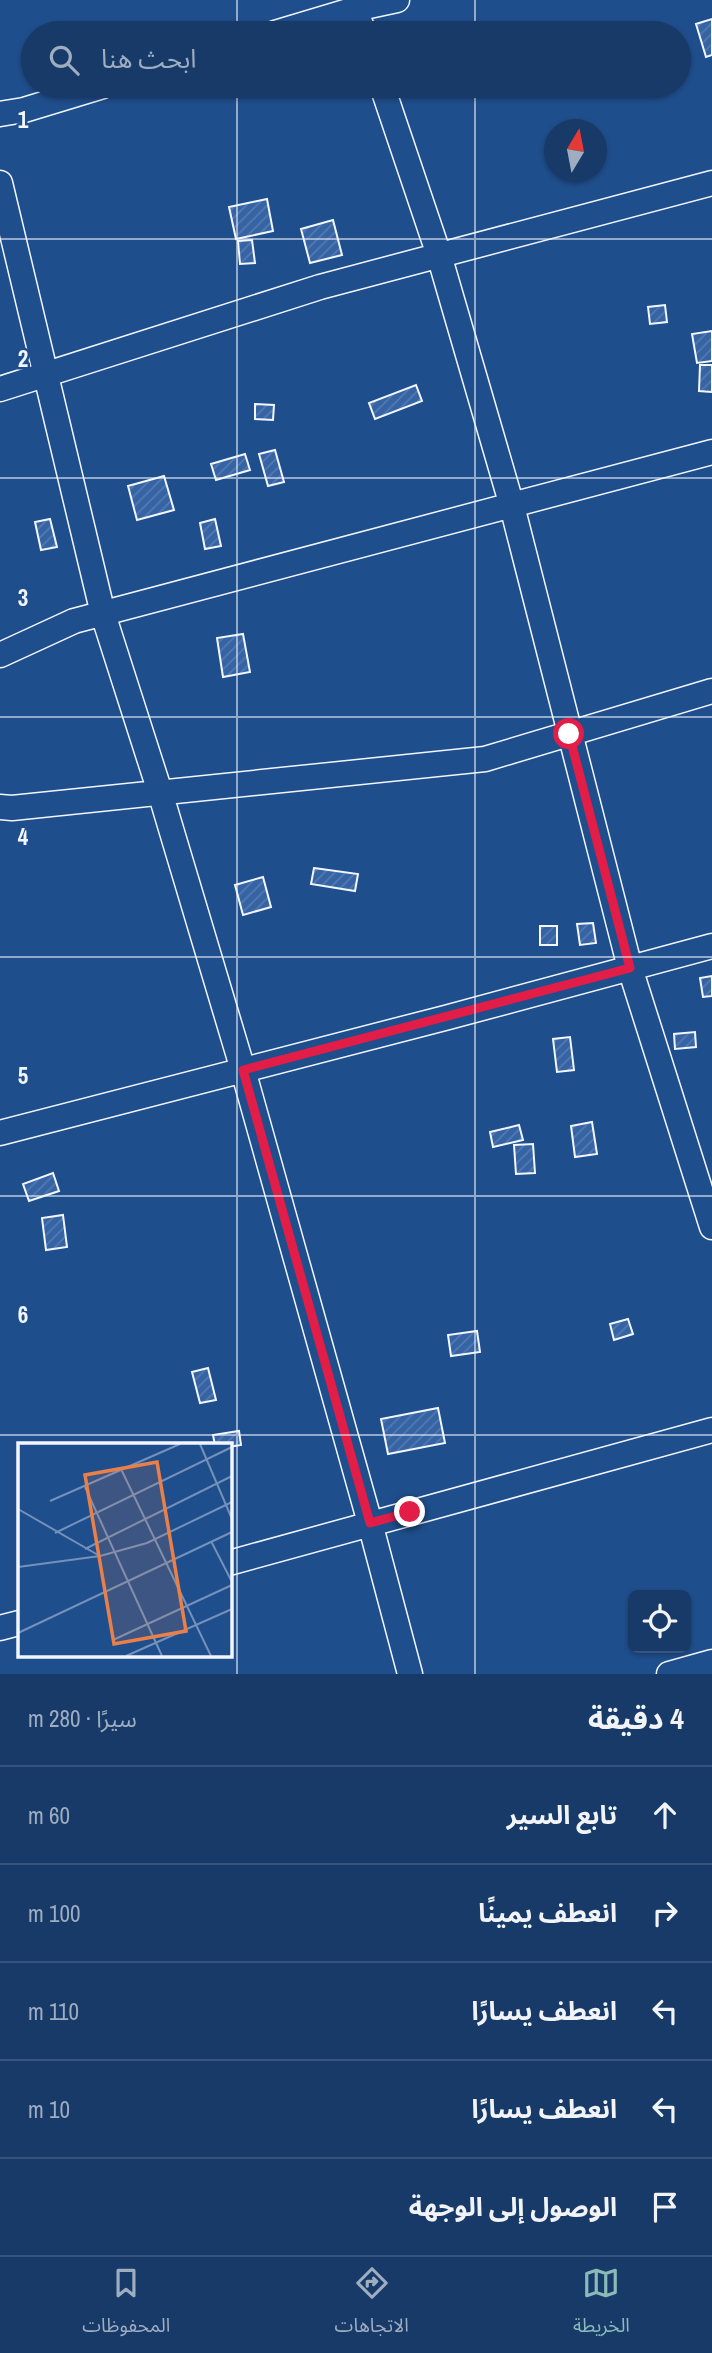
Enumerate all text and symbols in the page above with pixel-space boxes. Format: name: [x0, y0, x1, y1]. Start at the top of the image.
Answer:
search box: [21, 21, 691, 98]
icon: search: [45, 41, 83, 79]
text: ابحث هنا: [101, 41, 197, 76]
text: 1: [18, 104, 29, 135]
north arrow: [544, 119, 607, 182]
text: 2: [18, 343, 28, 374]
text: 3: [18, 582, 28, 613]
route start: [553, 718, 584, 749]
text: 4: [18, 821, 29, 852]
text: 5: [18, 1060, 28, 1091]
text: 6: [18, 1299, 28, 1330]
inset map: [18, 1443, 231, 1657]
route end: [394, 1496, 425, 1527]
map controls: [628, 1590, 691, 1653]
button: locate: [628, 1590, 691, 1653]
text: 4 دقيقة: [588, 1698, 684, 1738]
text: سيرًا · 280 m: [28, 1703, 137, 1734]
icon: ahead: [646, 1796, 684, 1834]
text: تابع السير: [507, 1797, 617, 1832]
text: 60 m: [28, 1800, 70, 1831]
icon: right: [646, 1894, 684, 1932]
text: انعطف يمينًا: [478, 1895, 617, 1930]
text: 100 m: [28, 1898, 80, 1929]
icon: left: [646, 1992, 684, 2030]
text: انعطف يسارًا: [471, 1993, 617, 2028]
text: 110 m: [28, 1996, 79, 2027]
icon: left: [646, 2090, 684, 2128]
text: انعطف يسارًا: [471, 2091, 617, 2126]
text: 10 m: [28, 2094, 70, 2125]
icon: arrive: [646, 2188, 684, 2226]
text: الوصول إلى الوجهة: [409, 2189, 617, 2224]
tab: المحفوظات: [82, 2264, 170, 2346]
tab: الاتجاهات: [335, 2264, 409, 2346]
tab: الخريطة: [573, 2264, 630, 2346]

